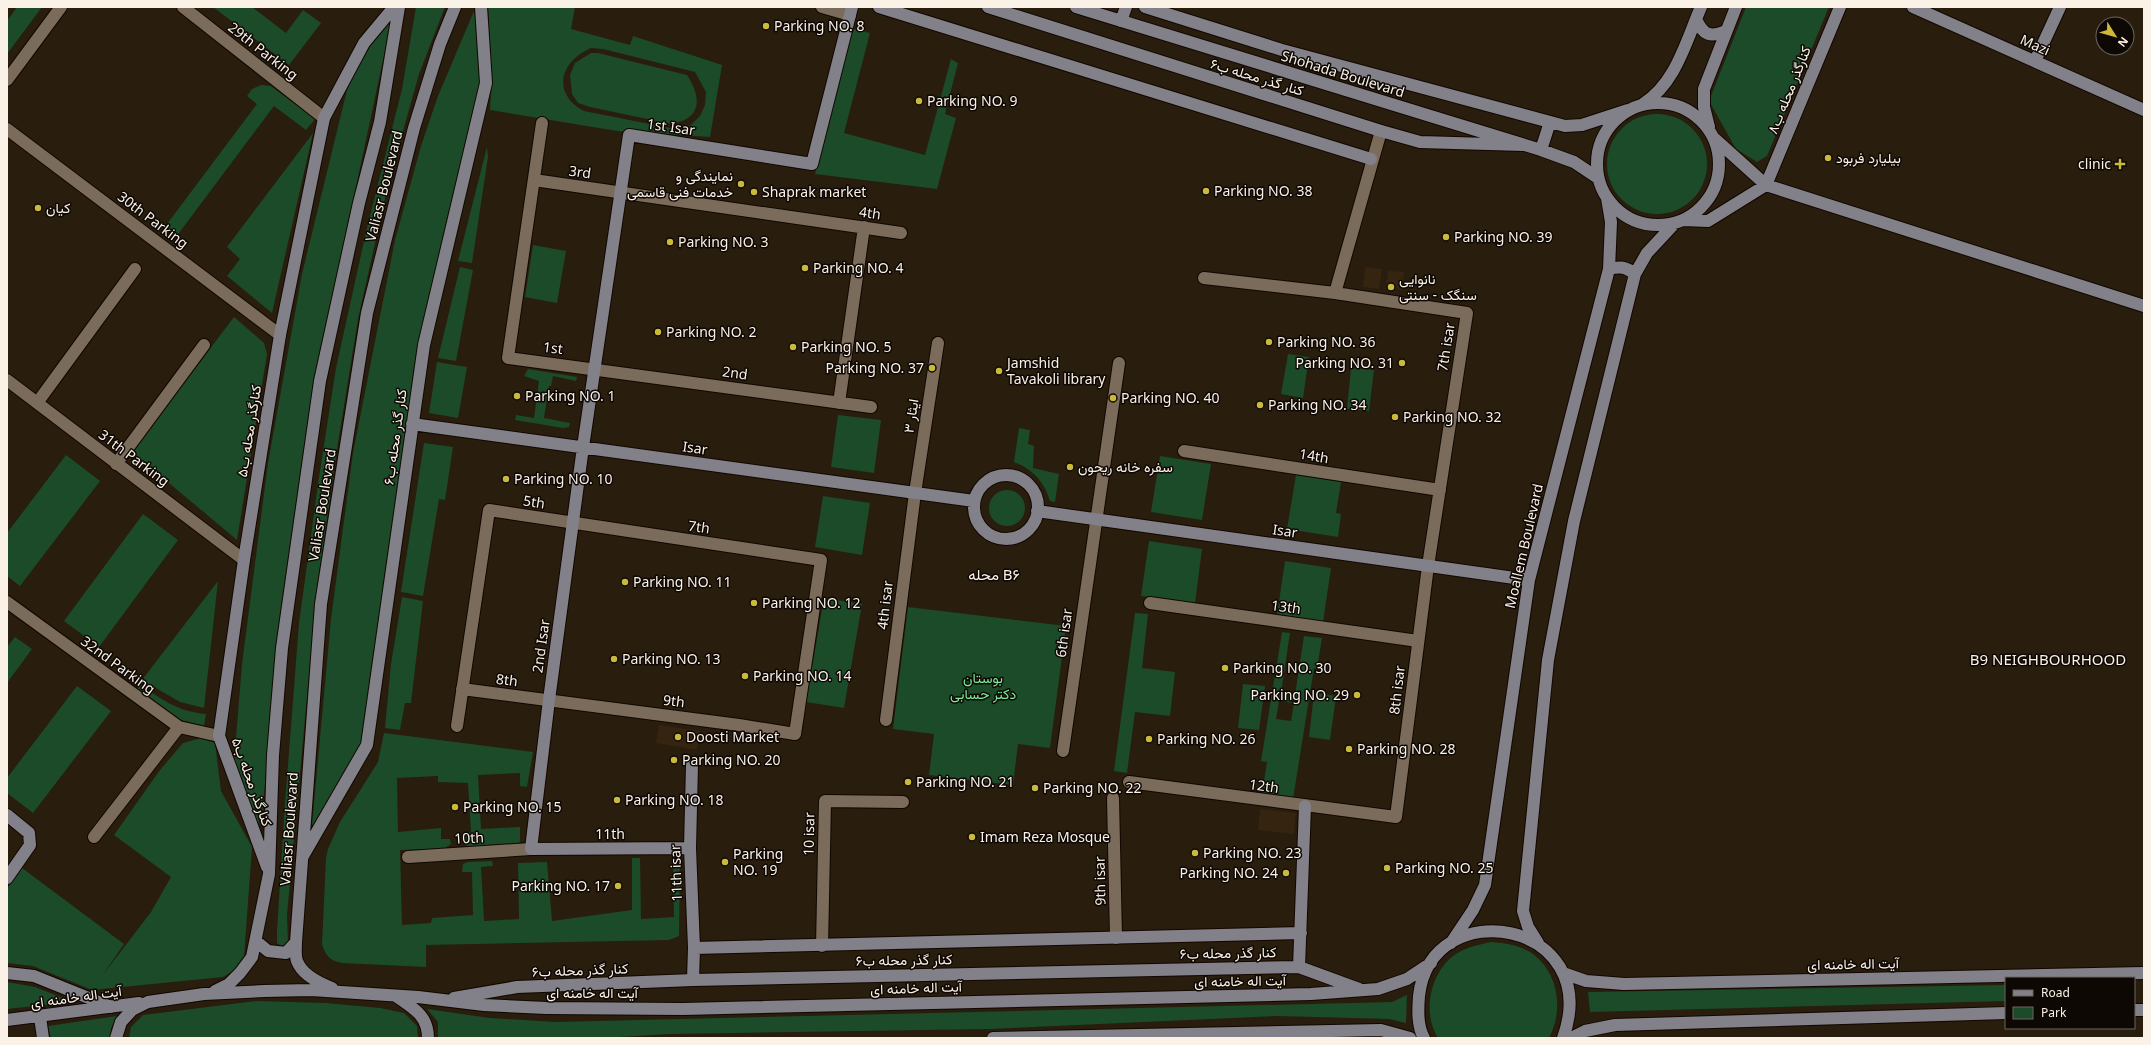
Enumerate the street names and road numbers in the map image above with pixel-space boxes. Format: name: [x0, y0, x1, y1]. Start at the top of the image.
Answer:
street label: 29th Parking: [224, 17, 302, 84]
street label: Mazi: [2017, 30, 2053, 59]
street label: کنارگذر محله ب۸: [1762, 43, 1815, 136]
street label: Shohada Boulevard: [1279, 46, 1407, 101]
street label: کنار گذر محله ب۶: [1208, 53, 1306, 100]
street label: 1st Isar: [646, 114, 697, 139]
street label: Valiasr Boulevard: [361, 128, 406, 243]
street label: 3rd: [568, 161, 592, 182]
street label: 30th Parking: [114, 187, 192, 252]
street label: 4th: [858, 202, 882, 223]
street label: 7th isar: [1432, 321, 1459, 373]
street label: 1st: [542, 337, 564, 358]
street label: 2nd: [721, 361, 749, 384]
street label: کنارگذر محله ب۵: [232, 383, 265, 478]
street label: کنار گذر محله ب۶: [378, 388, 411, 486]
street label: ایثار ۳: [898, 397, 923, 434]
street label: 31th Parking: [95, 425, 173, 490]
street label: Isar: [681, 436, 709, 459]
street label: 14th: [1298, 444, 1330, 467]
street label: Valiasr Boulevard: [303, 447, 340, 563]
street label: Moallem Boulevard: [1500, 482, 1547, 610]
street label: 5th: [522, 490, 546, 513]
street label: 7th: [687, 516, 711, 537]
street label: Isar: [1271, 519, 1299, 542]
street label: 4th isar: [872, 579, 897, 631]
street label: 13th: [1270, 595, 1302, 618]
street label: 6th isar: [1051, 607, 1076, 659]
street label: 2nd Isar: [527, 618, 554, 674]
street label: 32nd Parking: [77, 631, 159, 698]
street label: 8th isar: [1384, 664, 1409, 716]
street label: 8th: [495, 669, 519, 690]
street label: 9th: [662, 690, 686, 711]
street label: کنارگذر محله ب۵: [228, 735, 277, 829]
street label: Valiasr Boulevard: [275, 772, 302, 886]
street label: 12th: [1248, 774, 1280, 797]
street label: 10 isar: [799, 812, 818, 856]
street label: 11th: [595, 824, 625, 843]
street label: 10th: [454, 827, 484, 848]
street label: 11th isar: [665, 844, 686, 902]
street label: 9th isar: [1090, 856, 1109, 906]
street label: کنار گذر محله ب۶: [1180, 942, 1276, 963]
street label: کنار گذر محله ب۶: [856, 949, 952, 970]
street label: آیت اله خامنه ای: [1807, 953, 1901, 974]
street label: کنار گذر محله ب۶: [531, 958, 629, 981]
street label: آیت اله خامنه ای: [1194, 970, 1288, 991]
street label: آیت اله خامنه ای: [870, 976, 964, 999]
street label: آیت اله خامنه ای: [29, 980, 124, 1012]
street label: آیت اله خامنه ای: [546, 983, 640, 1002]

